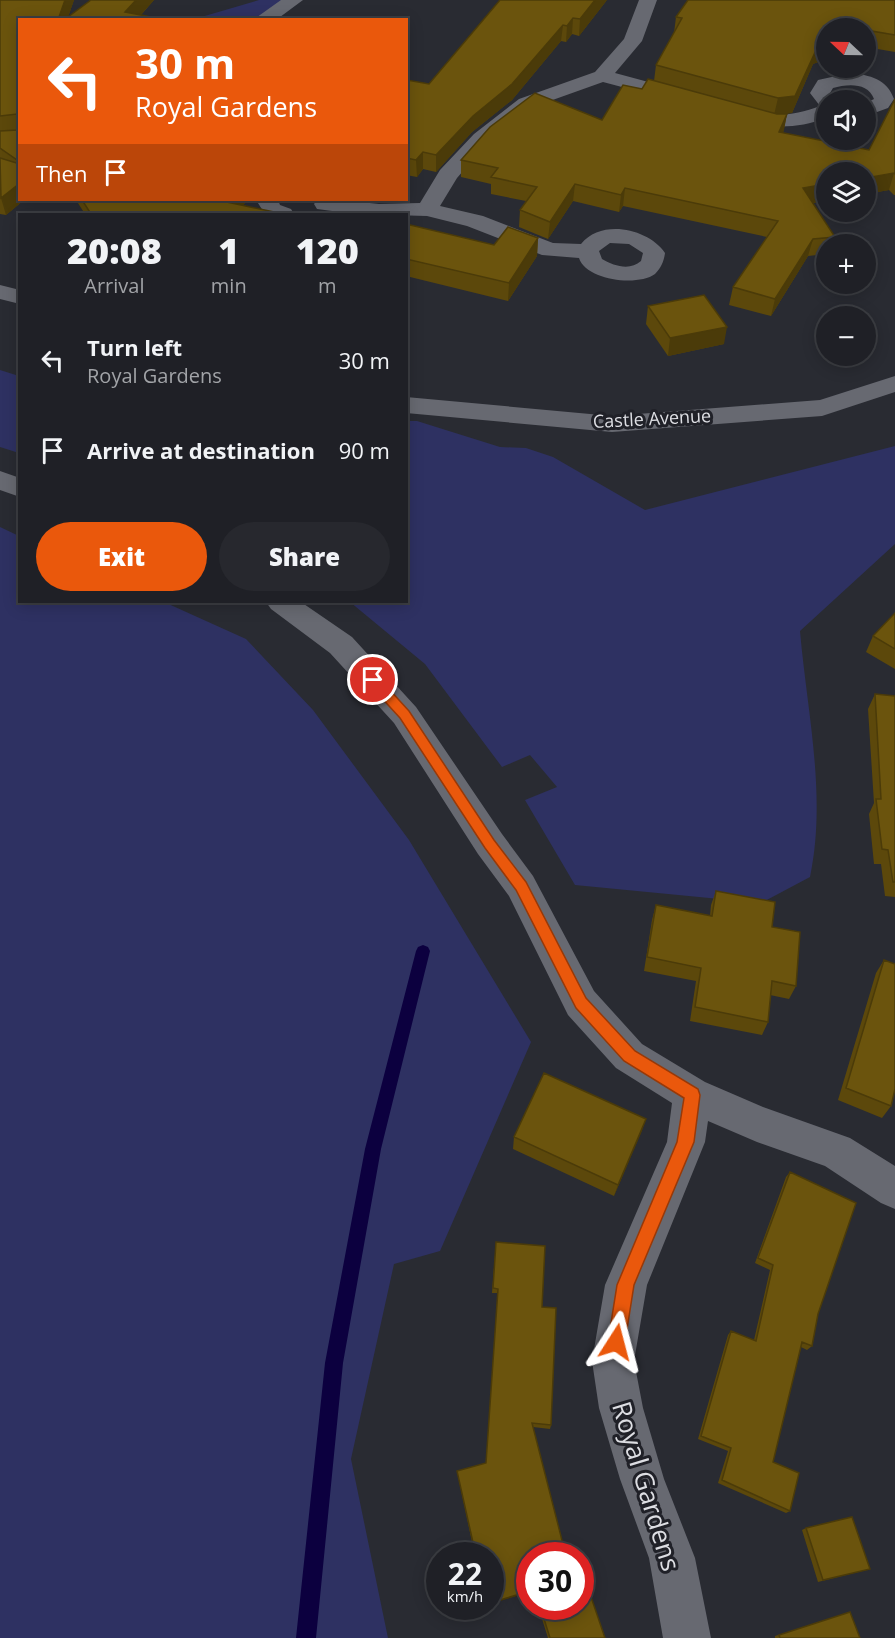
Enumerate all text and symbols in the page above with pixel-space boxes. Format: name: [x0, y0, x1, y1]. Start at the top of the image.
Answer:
north arrow: [816, 18, 876, 78]
map controls: [816, 18, 876, 366]
text: 30 m: [135, 34, 235, 91]
icon: left: [36, 42, 114, 120]
text: Royal Gardens: [135, 88, 317, 125]
button: sound: [816, 90, 876, 150]
icon: arrive: [99, 156, 132, 189]
text: Then: [36, 158, 87, 188]
button: layers: [816, 162, 876, 222]
text: 20:08: [67, 226, 162, 275]
text: 1: [218, 226, 239, 275]
text: 120: [296, 226, 359, 275]
button: +: [816, 234, 876, 294]
text: Arrival: [84, 272, 145, 299]
text: min: [211, 272, 247, 299]
text: m: [318, 272, 337, 299]
button: −: [816, 306, 876, 366]
text: Turn left: [87, 332, 182, 362]
icon: left: [36, 344, 69, 377]
text: 30 m: [339, 345, 390, 375]
text: Royal Gardens: [87, 362, 222, 389]
street label: Castle Avenue: [592, 403, 712, 433]
icon: arrive: [36, 434, 69, 467]
text: Arrive at destination: [87, 435, 315, 465]
text: 90 m: [339, 435, 390, 465]
button: Exit: [36, 522, 207, 591]
button: Share: [219, 522, 390, 591]
pin: [347, 654, 398, 705]
icon: arrive: [356, 663, 389, 696]
position arrow: [584, 1310, 648, 1374]
street label: Royal Gardens: [604, 1397, 690, 1575]
speed limit sign: 30: [516, 1542, 594, 1620]
text: 22: [448, 1553, 482, 1594]
text: km/h: [447, 1586, 483, 1606]

